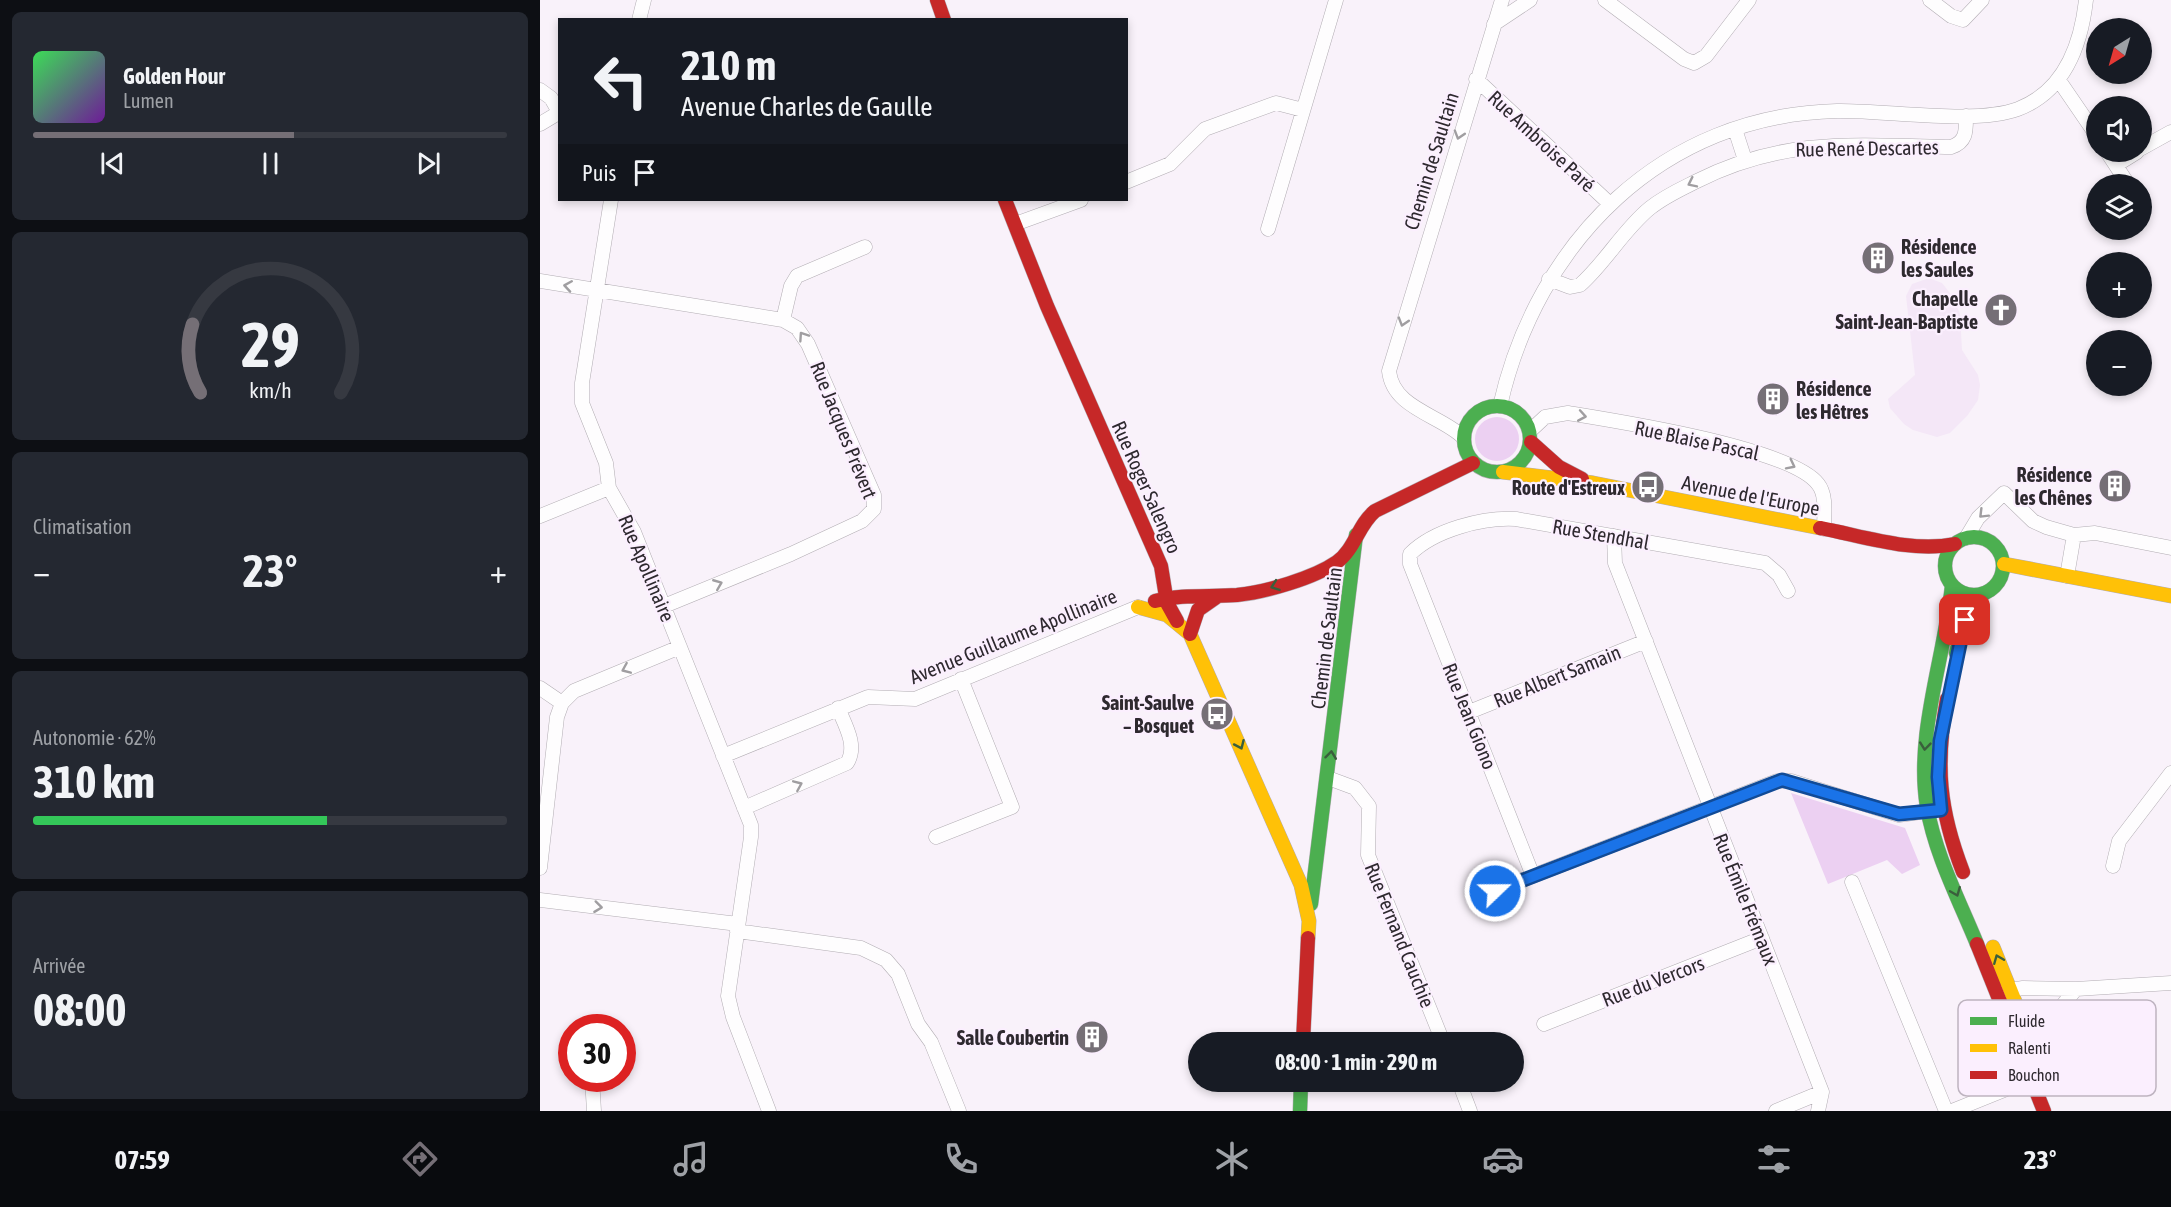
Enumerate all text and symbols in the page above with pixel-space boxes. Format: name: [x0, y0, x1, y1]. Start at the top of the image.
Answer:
north arrow: [2086, 18, 2152, 84]
map controls: [2086, 18, 2152, 396]
text: 210 m: [681, 41, 776, 89]
icon: left: [582, 42, 660, 120]
text: Golden Hour: [123, 63, 225, 89]
street label: Rue Ambroise Paré: [1484, 86, 1600, 196]
text: Lumen: [123, 89, 174, 112]
street label: Chemin de Saultain: [1399, 89, 1463, 233]
text: Avenue Charles de Gaulle: [681, 91, 933, 122]
button: sound: [2086, 96, 2152, 162]
one-way arrow: [1454, 129, 1466, 140]
street label: Rue René Descartes: [1795, 135, 1939, 161]
icon: previous: [96, 147, 129, 180]
icon: pause: [254, 147, 287, 180]
icon: next: [412, 147, 445, 180]
icon: arrive: [628, 156, 661, 189]
text: Puis: [582, 160, 616, 186]
button: layers: [2086, 174, 2152, 240]
one-way arrow: [1687, 176, 1698, 188]
place label: Résidence les Saules: [1901, 235, 1976, 281]
building icon: Résidence les Saules: [1860, 240, 1896, 276]
button: +: [2086, 252, 2152, 318]
one-way arrow: [563, 280, 573, 292]
place label: Chapelle Saint-Jean-Baptiste: [1835, 287, 1978, 333]
church icon: Chapelle Saint-Jean-Baptiste: [1983, 292, 2019, 328]
text: 29: [241, 309, 299, 380]
one-way arrow: [1398, 316, 1410, 327]
button: −: [2086, 330, 2152, 396]
one-way arrow: [799, 332, 810, 343]
street label: Rue Jacques Prévert: [806, 358, 882, 502]
place label: Résidence les Hêtres: [1796, 377, 1871, 423]
text: km/h: [249, 378, 291, 403]
building icon: Résidence les Hêtres: [1755, 381, 1791, 417]
one-way arrow: [1576, 409, 1586, 422]
street label: Rue Blaise Pascal: [1633, 416, 1762, 465]
street label: Rue Roger Salengro: [1108, 417, 1186, 557]
one-way arrow: [1785, 458, 1796, 470]
place label: Résidence les Chênes: [2014, 463, 2092, 509]
building icon: Résidence les Chênes: [2097, 468, 2133, 504]
bus stop icon: Route d'Estreux: [1630, 469, 1666, 505]
street label: Avenue de l'Europe: [1680, 470, 1822, 520]
place label: Route d'Estreux: [1512, 476, 1625, 499]
one-way arrow: [1979, 506, 1990, 517]
street label: Rue Apollinaire: [614, 511, 680, 625]
street label: Rue Stendhal: [1551, 514, 1652, 554]
text: Climatisation: [33, 515, 132, 538]
text: 23°: [243, 545, 297, 597]
text: −: [33, 552, 50, 590]
text: +: [490, 552, 507, 590]
street label: Chemin de Saultain: [1306, 566, 1346, 710]
one-way arrow: [712, 579, 723, 591]
one-way arrow: [1270, 579, 1281, 591]
street label: Avenue Guillaume Apollinaire: [906, 584, 1120, 688]
pin: [1939, 594, 1990, 645]
icon: arrive: [1948, 603, 1981, 636]
street label: Rue Albert Samain: [1490, 640, 1624, 712]
street label: Rue Jean Giono: [1438, 660, 1502, 772]
one-way arrow: [621, 662, 632, 674]
place label: Saint-Saulve – Bosquet: [1102, 691, 1194, 737]
bus stop icon: Saint-Saulve – Bosquet: [1199, 696, 1235, 732]
text: Autonomie · 62%: [33, 726, 156, 749]
one-way arrow: [1233, 739, 1245, 750]
one-way arrow: [1919, 741, 1932, 751]
one-way arrow: [1325, 751, 1337, 760]
text: 310 km: [33, 756, 155, 808]
one-way arrow: [792, 780, 803, 792]
street label: Rue Émile Frémaux: [1709, 830, 1783, 968]
street label: Rue Fernand Cauchie: [1361, 859, 1439, 1011]
position arrow: [1463, 859, 1527, 923]
one-way arrow: [1949, 885, 1961, 896]
one-way arrow: [593, 900, 603, 913]
street label: Rue du Vercors: [1599, 951, 1707, 1011]
text: Arrivée: [33, 954, 85, 977]
one-way arrow: [1993, 955, 2005, 966]
text: 08:00: [33, 984, 127, 1036]
legend: [1958, 1000, 2156, 1096]
text: Fluide: [2008, 1012, 2045, 1030]
speed limit sign: 30: [558, 1014, 636, 1092]
building icon: Salle Coubertin: [1074, 1019, 1110, 1055]
place label: Salle Coubertin: [957, 1026, 1069, 1049]
text: Ralenti: [2008, 1039, 2051, 1057]
text: 08:00 · 1 min · 290 m: [1275, 1049, 1437, 1075]
text: Bouchon: [2008, 1066, 2060, 1084]
icon: directions: [399, 1138, 441, 1180]
icon: music: [670, 1138, 712, 1180]
icon: phone: [940, 1138, 982, 1180]
icon: climate: [1211, 1138, 1253, 1180]
icon: car: [1482, 1138, 1524, 1180]
icon: filters: [1753, 1138, 1795, 1180]
text: 07:59: [114, 1144, 170, 1175]
text: 23°: [2024, 1144, 2057, 1175]

